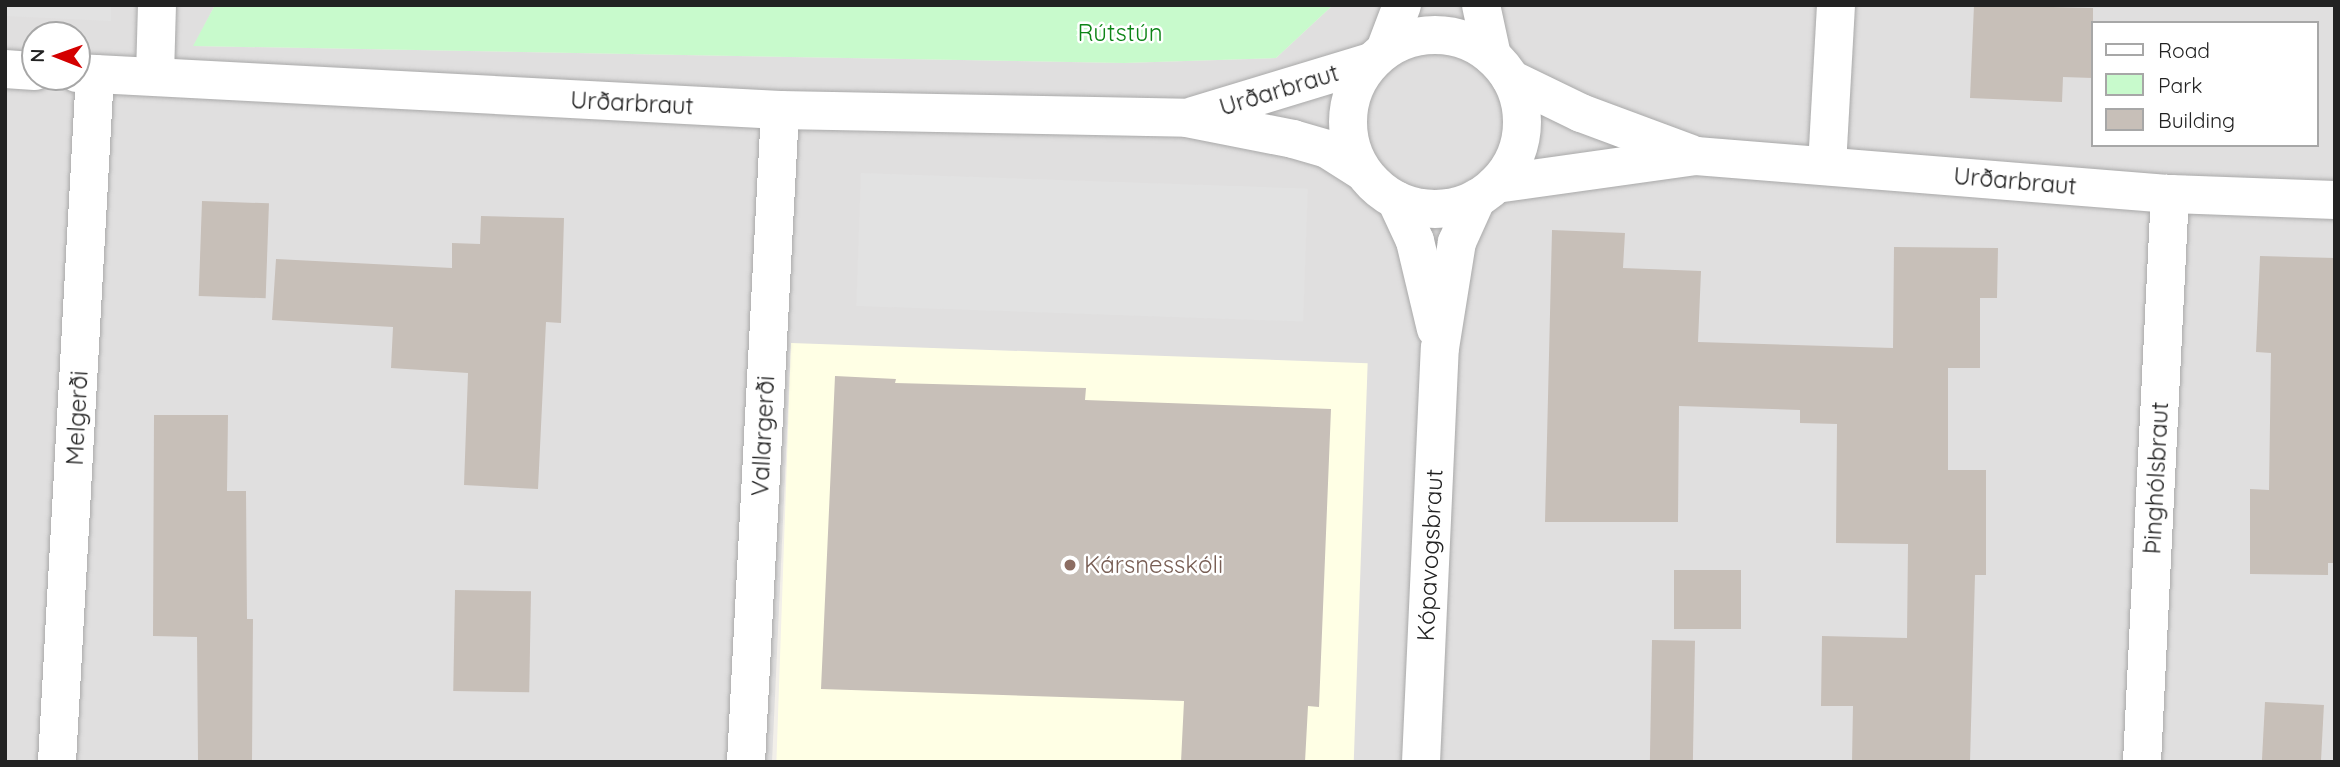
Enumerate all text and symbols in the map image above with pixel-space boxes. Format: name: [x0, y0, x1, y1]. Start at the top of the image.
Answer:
park label: Rútstún: [1077, 19, 1163, 47]
north arrow: [21, 21, 91, 91]
legend: [2092, 21, 2319, 147]
text: Road: [2158, 37, 2210, 63]
text: N: [25, 48, 49, 63]
street label: Urðarbraut: [1216, 58, 1342, 122]
text: Park: [2158, 72, 2202, 98]
street label: Urðarbraut: [570, 85, 694, 121]
text: Building: [2158, 107, 2235, 133]
street label: Urðarbraut: [1952, 161, 2078, 201]
street label: Melgerði: [60, 370, 94, 466]
street label: Vallargerði: [745, 375, 781, 497]
street label: Þinghólsbraut: [2138, 401, 2174, 555]
street label: Kópavogsbraut: [1411, 468, 1449, 642]
place label: Kársnesskóli: [1084, 551, 1223, 579]
marker: Kársnesskóli: [1062, 557, 1078, 573]

